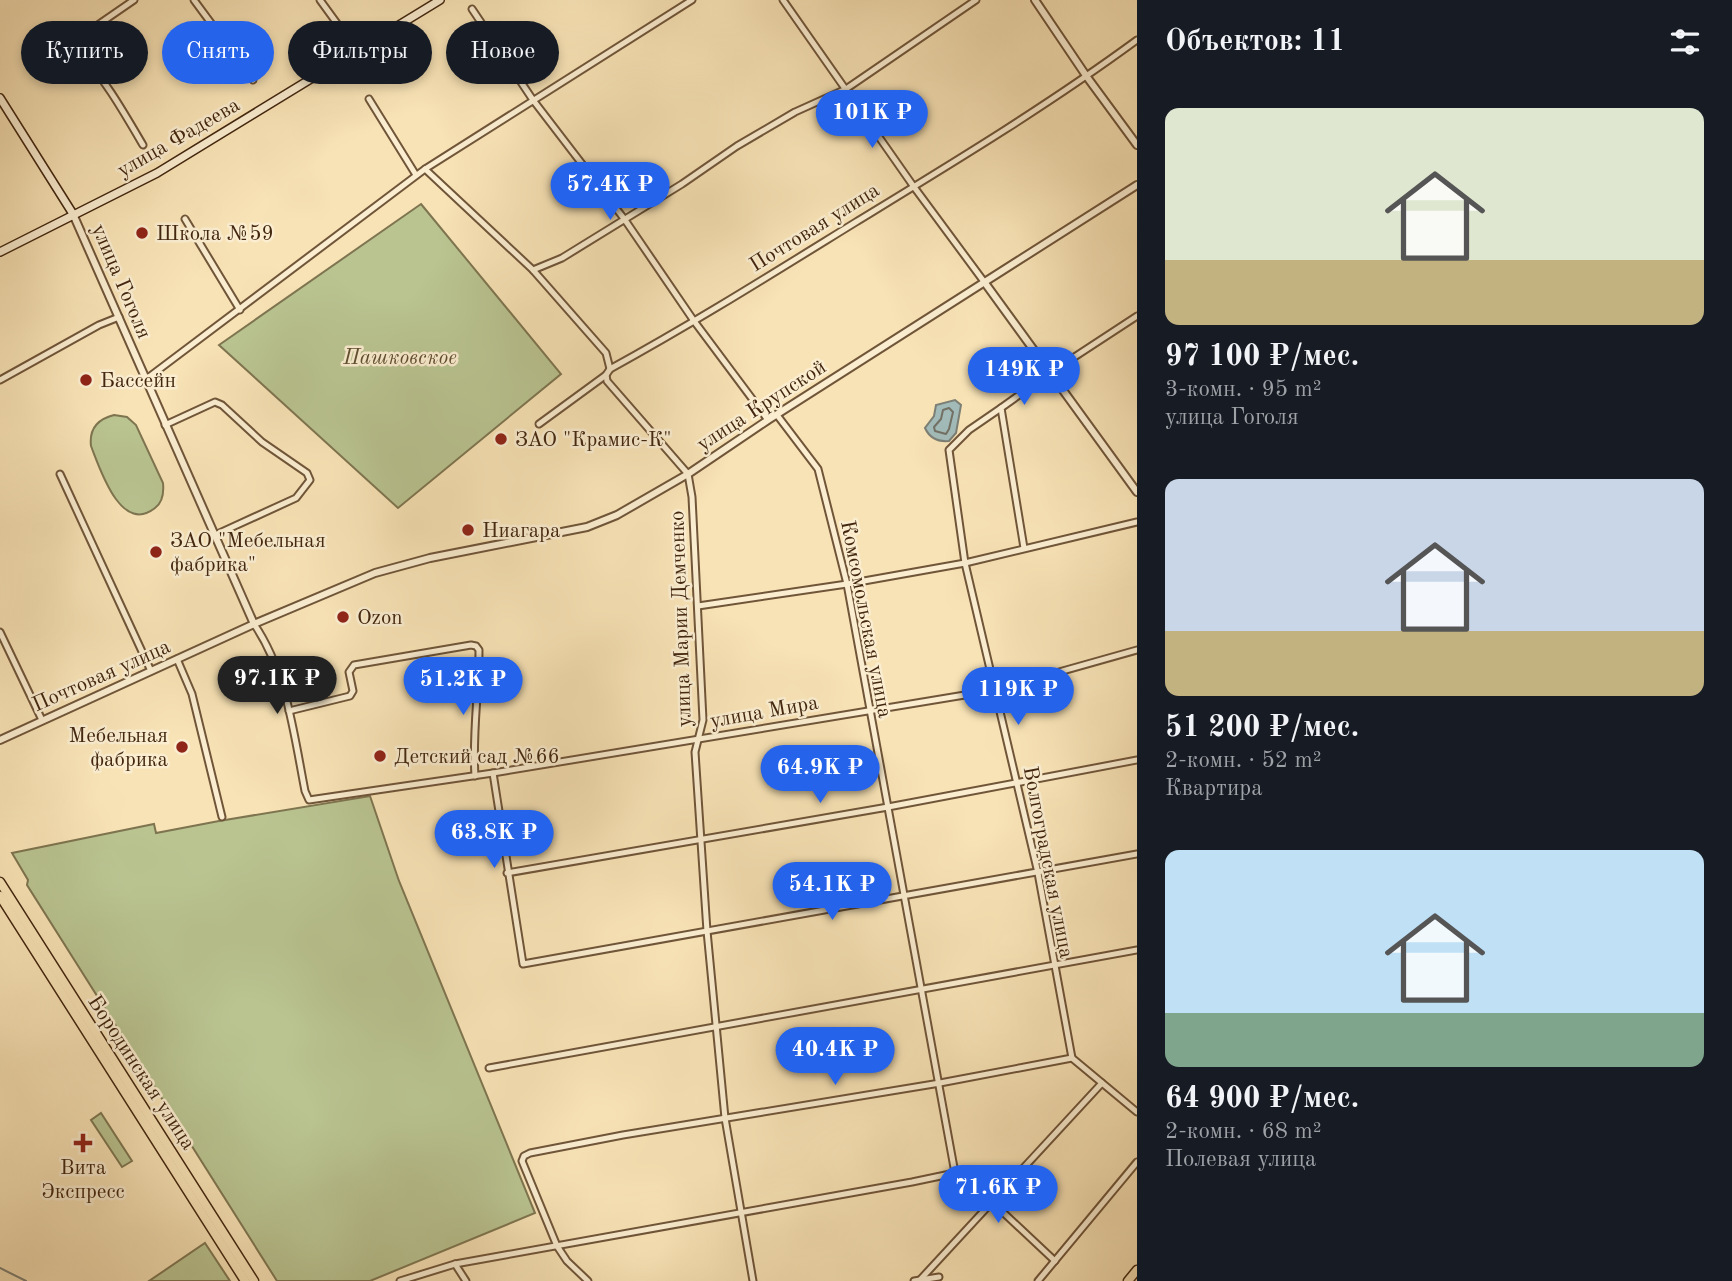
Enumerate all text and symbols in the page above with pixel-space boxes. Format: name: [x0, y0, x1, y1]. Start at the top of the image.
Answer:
chip: Купить: [21, 21, 148, 84]
chip: Снять: [162, 21, 274, 84]
chip: Фильтры: [288, 21, 432, 84]
chip: Новое: [446, 21, 559, 84]
icon: filters: [1666, 23, 1704, 61]
text: Объектов: 11: [1165, 27, 1345, 57]
pin: 101K ₽: [815, 90, 929, 150]
street label: улица Фадеева: [114, 95, 244, 182]
text: 101K ₽: [832, 101, 912, 124]
icon: home: [1372, 153, 1498, 279]
pin: 57.4K ₽: [545, 162, 675, 222]
text: 57.4K ₽: [567, 173, 653, 196]
street label: Почтовая улица: [746, 180, 883, 277]
street label: улица Гоголя: [87, 221, 154, 342]
place label: Школа №59: [156, 224, 274, 245]
marker: Школа №59: [134, 225, 150, 241]
text: 97 100 ₽/мес.: [1165, 342, 1359, 372]
park label: Пашковское: [342, 348, 457, 369]
pin: 149K ₽: [967, 348, 1081, 407]
street label: улица Крупской: [693, 357, 830, 456]
text: 149K ₽: [984, 358, 1064, 381]
place label: Бассейн: [100, 371, 176, 392]
marker: Бассейн: [78, 372, 94, 388]
text: 3-комн. · 95 m²: [1165, 378, 1322, 401]
text: улица Гоголя: [1165, 406, 1299, 429]
place label: ЗАО "Крамис-К": [515, 430, 672, 451]
marker: ЗАО "Крамис-К": [493, 431, 509, 447]
street label: улица Марии Демченко: [667, 510, 696, 728]
street label: Комсомольская улица: [836, 519, 895, 720]
place label: Ниагара: [482, 521, 560, 542]
marker: Ниагара: [460, 522, 476, 538]
icon: home: [1372, 524, 1498, 650]
place label: ЗАО "Мебельная фабрика": [170, 531, 326, 576]
marker: ЗАО "Мебельная фабрика": [148, 544, 164, 560]
place label: Ozon: [357, 608, 403, 629]
marker: Ozon: [335, 609, 351, 625]
street label: Почтовая улица: [29, 637, 174, 716]
pin: 97.1K ₽: [212, 656, 342, 716]
pin: 51.2K ₽: [398, 658, 528, 717]
text: 97.1K ₽: [234, 667, 320, 690]
text: 51.2K ₽: [420, 668, 506, 691]
pin: 119K ₽: [961, 668, 1075, 727]
text: 119K ₽: [978, 678, 1058, 701]
street label: улица Мира: [708, 693, 820, 732]
text: 51 200 ₽/мес.: [1165, 713, 1359, 743]
place label: Мебельная фабрика: [69, 726, 168, 771]
marker: Мебельная фабрика: [174, 739, 190, 755]
pin: 64.9K ₽: [755, 746, 885, 805]
place label: Детский сад №66: [394, 747, 560, 768]
marker: Детский сад №66: [372, 748, 388, 764]
text: 2-комн. · 52 m²: [1165, 749, 1322, 772]
text: 64.9K ₽: [777, 756, 863, 779]
street label: Волгоградская улица: [1019, 764, 1076, 960]
text: Квартира: [1165, 777, 1263, 800]
pin: 63.8K ₽: [429, 810, 559, 870]
text: 63.8K ₽: [451, 821, 537, 844]
pin: 54.1K ₽: [767, 862, 897, 922]
text: 54.1K ₽: [789, 873, 875, 896]
icon: home: [1372, 895, 1498, 1021]
street label: Бородинская улица: [83, 992, 198, 1154]
pin: 40.4K ₽: [770, 1028, 900, 1087]
text: 40.4K ₽: [792, 1038, 878, 1061]
text: 64 900 ₽/мес.: [1165, 1084, 1359, 1114]
text: 2-комн. · 68 m²: [1165, 1120, 1322, 1143]
marker: Вита Экспресс: [75, 1135, 91, 1151]
text: Полевая улица: [1165, 1148, 1316, 1171]
place label: Вита Экспресс: [41, 1158, 125, 1203]
pin: 71.6K ₽: [933, 1166, 1063, 1225]
text: 71.6K ₽: [955, 1176, 1041, 1199]

